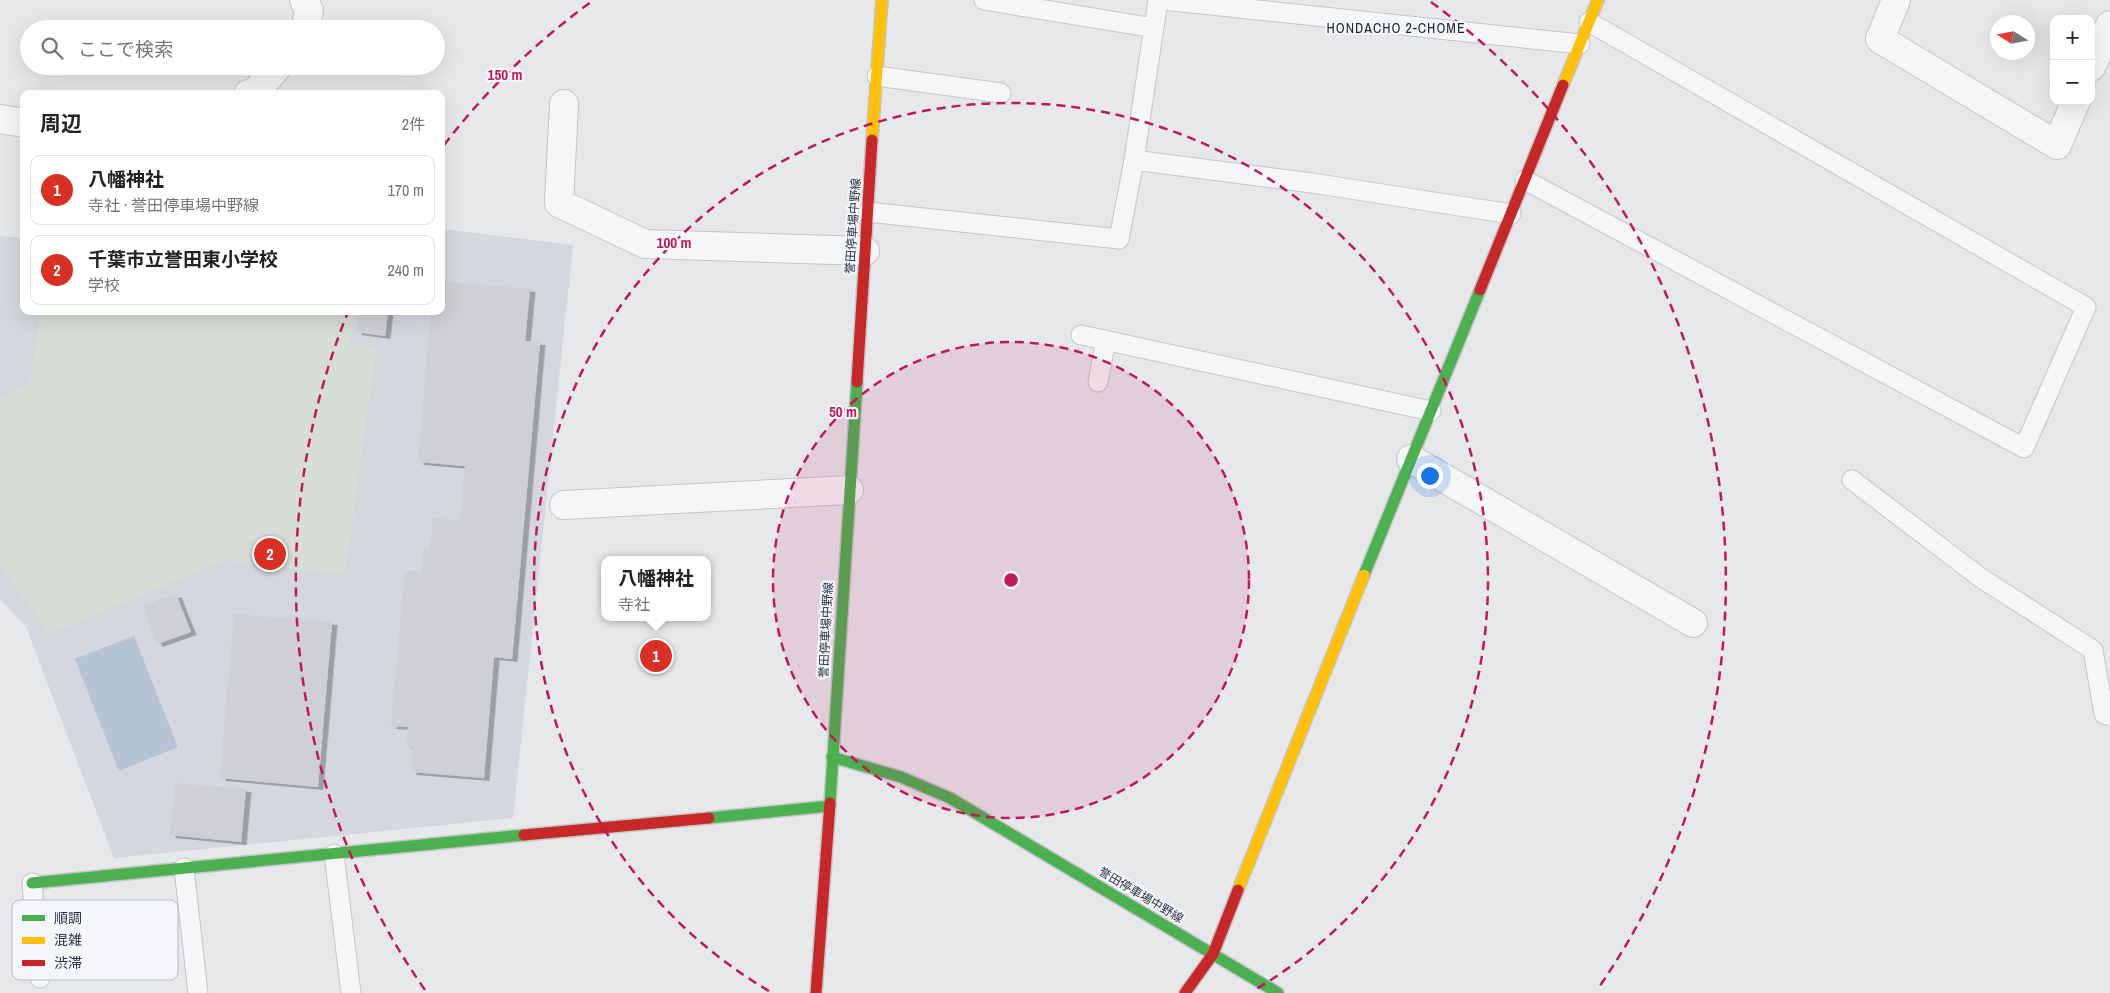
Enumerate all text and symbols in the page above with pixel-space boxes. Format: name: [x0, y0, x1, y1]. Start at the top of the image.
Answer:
north arrow: [1990, 15, 2035, 60]
map controls: [2050, 15, 2095, 105]
button: +: [2050, 15, 2095, 60]
district label: HONDACHO 2-CHOME: [1326, 19, 1466, 37]
search box: [20, 20, 445, 75]
icon: search: [38, 34, 66, 62]
text: ここで検索: [78, 36, 173, 62]
button: −: [2050, 60, 2095, 105]
text: 150 m: [488, 64, 522, 85]
text: 周辺: [40, 109, 82, 138]
text: 2件: [402, 113, 425, 135]
text: 八幡神社: [88, 166, 164, 192]
street label: 誉田停車場中野線: [842, 178, 864, 274]
text: 1: [53, 179, 61, 201]
text: 170 m: [388, 179, 424, 201]
text: 寺社 · 誉田停車場中野線: [88, 194, 259, 216]
text: 100 m: [657, 232, 691, 253]
text: 千葉市立誉田東小学校: [88, 246, 278, 272]
text: 2: [53, 259, 61, 281]
text: 240 m: [388, 259, 424, 281]
text: 学校: [88, 274, 120, 296]
text: 50 m: [829, 401, 857, 422]
your location: [1417, 463, 1443, 489]
pin: 2: [254, 535, 286, 573]
popup: [601, 556, 711, 621]
text: 八幡神社: [618, 565, 694, 591]
centre of rings: [1002, 571, 1020, 589]
street label: 誉田停車場中野線: [815, 582, 837, 678]
text: 寺社: [618, 593, 650, 615]
pin: 1: [640, 637, 672, 675]
street label: 誉田停車場中野線: [1096, 863, 1186, 927]
legend: [12, 900, 178, 980]
text: 順調: [54, 909, 82, 927]
text: 混雑: [54, 931, 82, 949]
text: 渋滞: [54, 954, 82, 972]

